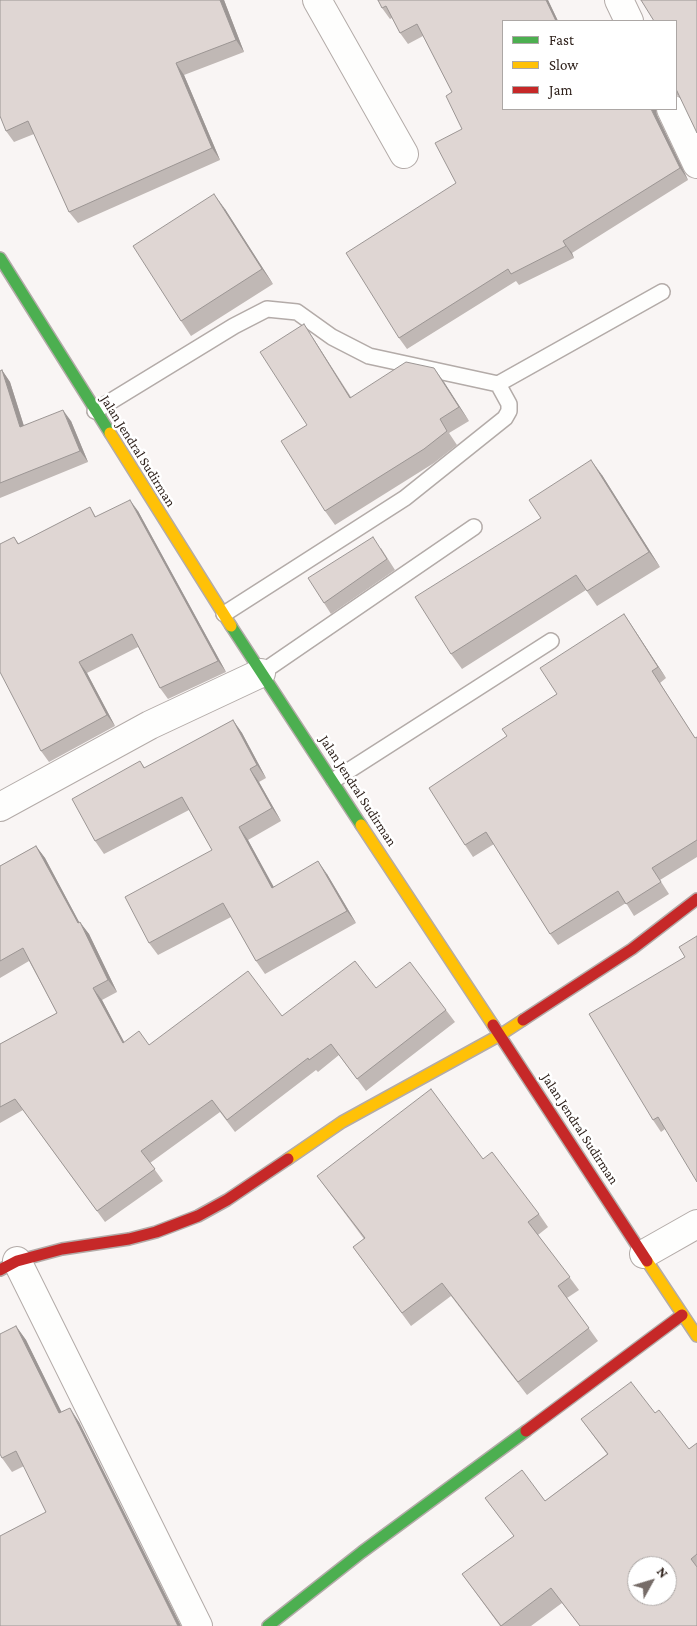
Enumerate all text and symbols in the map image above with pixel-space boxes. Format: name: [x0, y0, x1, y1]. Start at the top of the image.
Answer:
legend: [502, 20, 677, 110]
text: Fast: [549, 32, 574, 48]
text: Slow: [549, 57, 578, 73]
text: Jam: [549, 82, 572, 98]
street label: Jalan Jendral Sudirman: [97, 392, 179, 510]
street label: Jalan Jendral Sudirman: [316, 732, 400, 850]
street label: Jalan Jendral Sudirman: [538, 1070, 622, 1188]
north arrow: [627, 1556, 677, 1606]
text: N: [654, 1563, 672, 1581]

